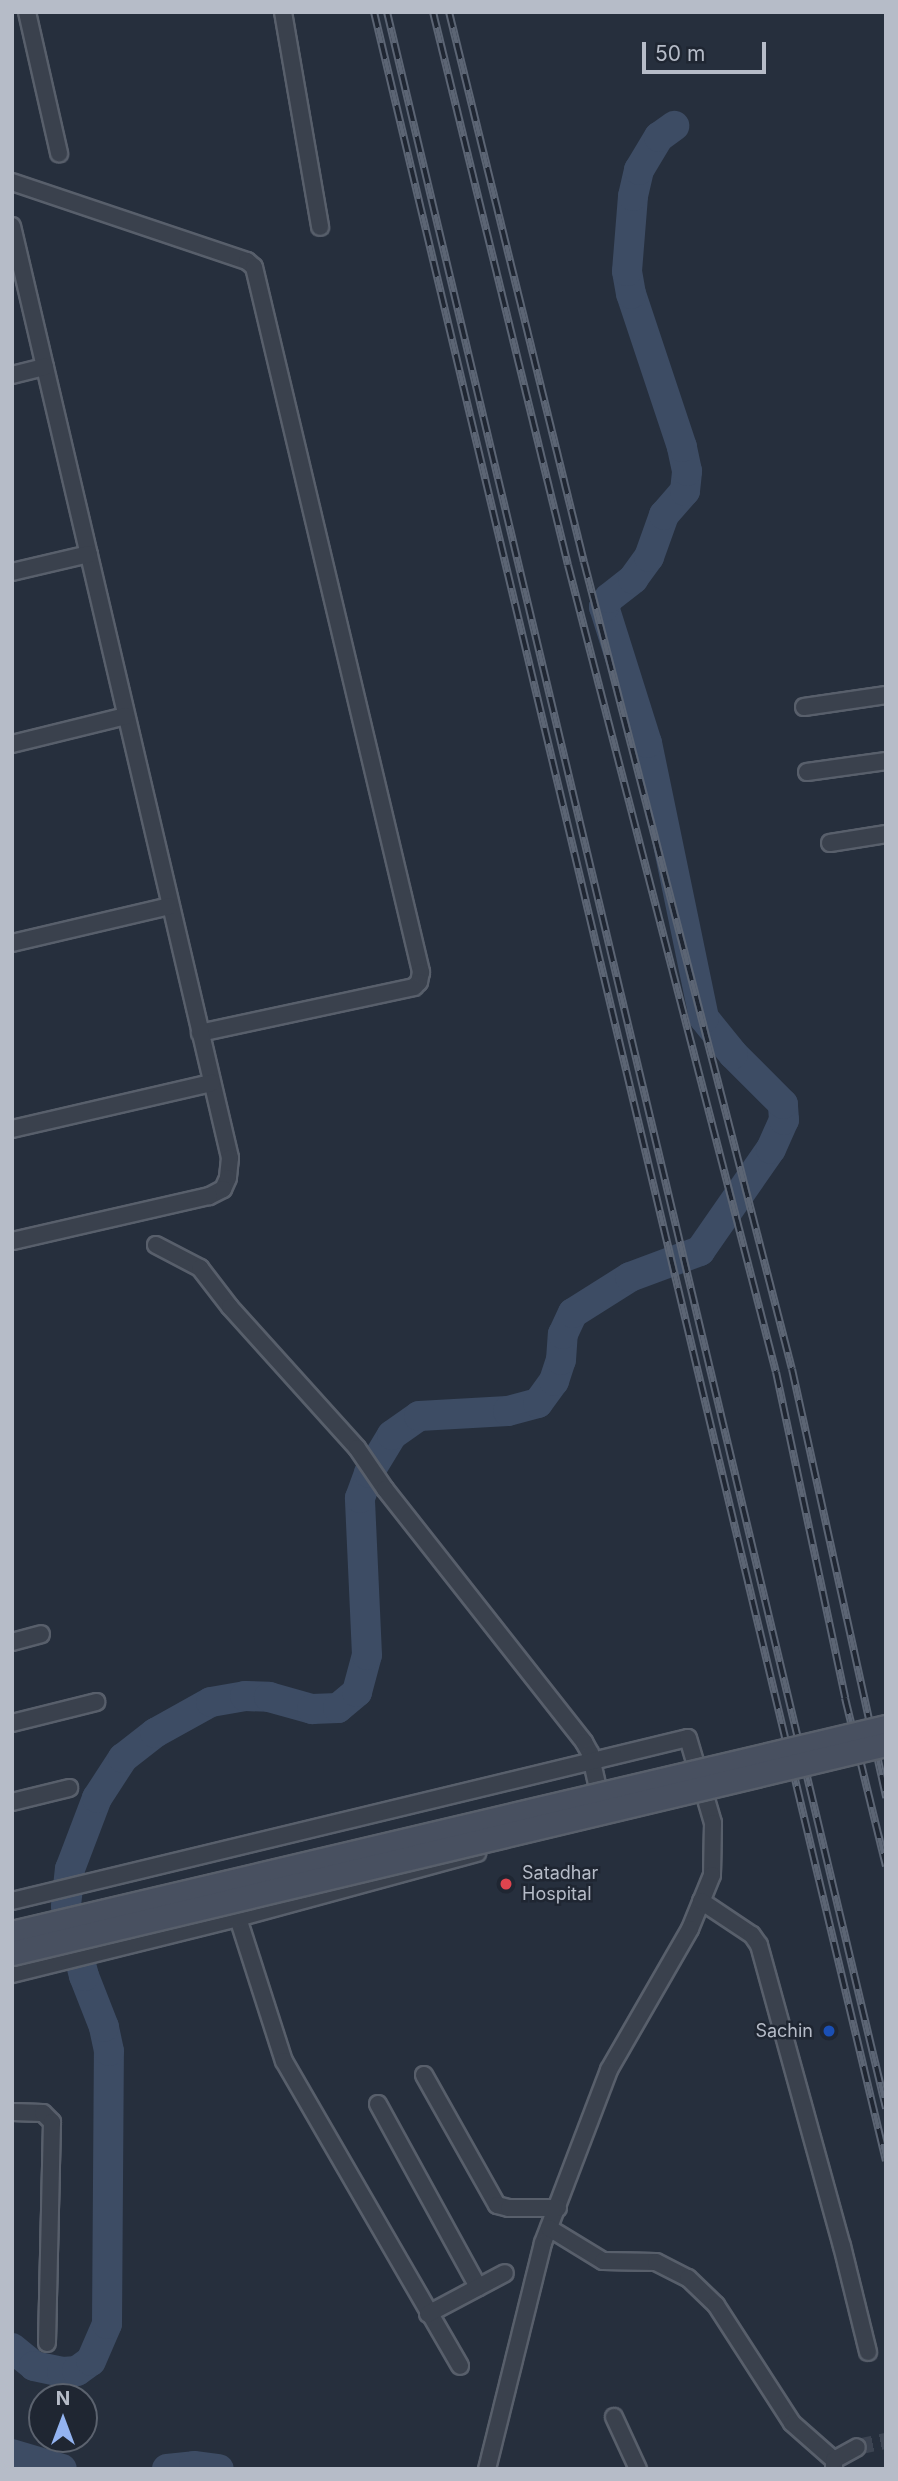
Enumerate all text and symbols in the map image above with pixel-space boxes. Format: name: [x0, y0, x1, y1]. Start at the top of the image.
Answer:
scale bar: [646, 28, 770, 72]
text: 50 m: [655, 41, 705, 66]
place label: Satadhar Hospital: [522, 1863, 598, 1906]
marker: Satadhar Hospital: [496, 1874, 516, 1894]
place label: Sachin: [755, 2020, 813, 2042]
marker: Sachin: [819, 2021, 839, 2041]
north arrow: [28, 2383, 98, 2453]
text: N: [56, 2387, 70, 2410]

